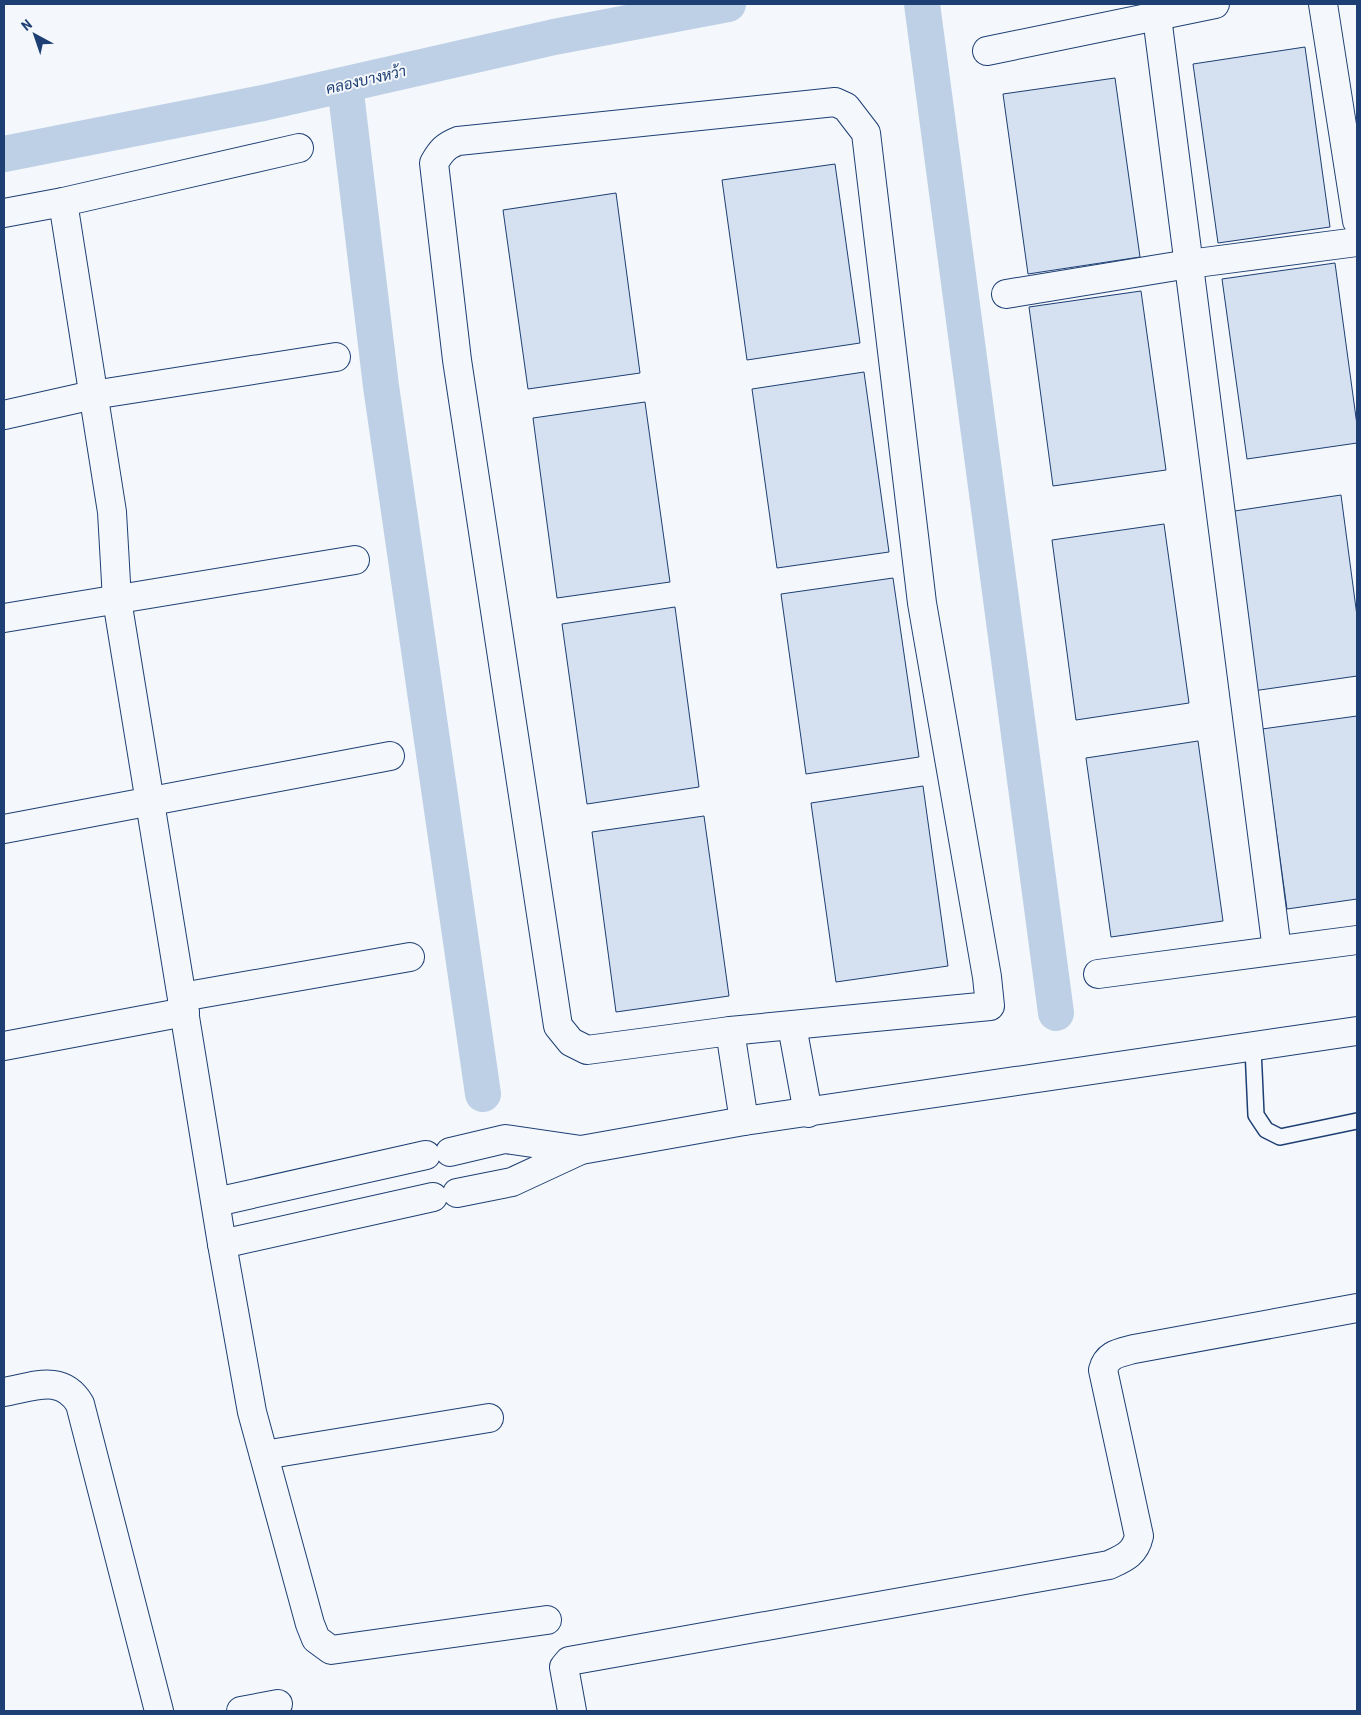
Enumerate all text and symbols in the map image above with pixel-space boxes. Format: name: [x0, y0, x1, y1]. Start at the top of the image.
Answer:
north arrow: [10, 10, 60, 60]
text: N: [18, 16, 35, 34]
water label: คลองบางหว้า: [324, 61, 408, 98]

